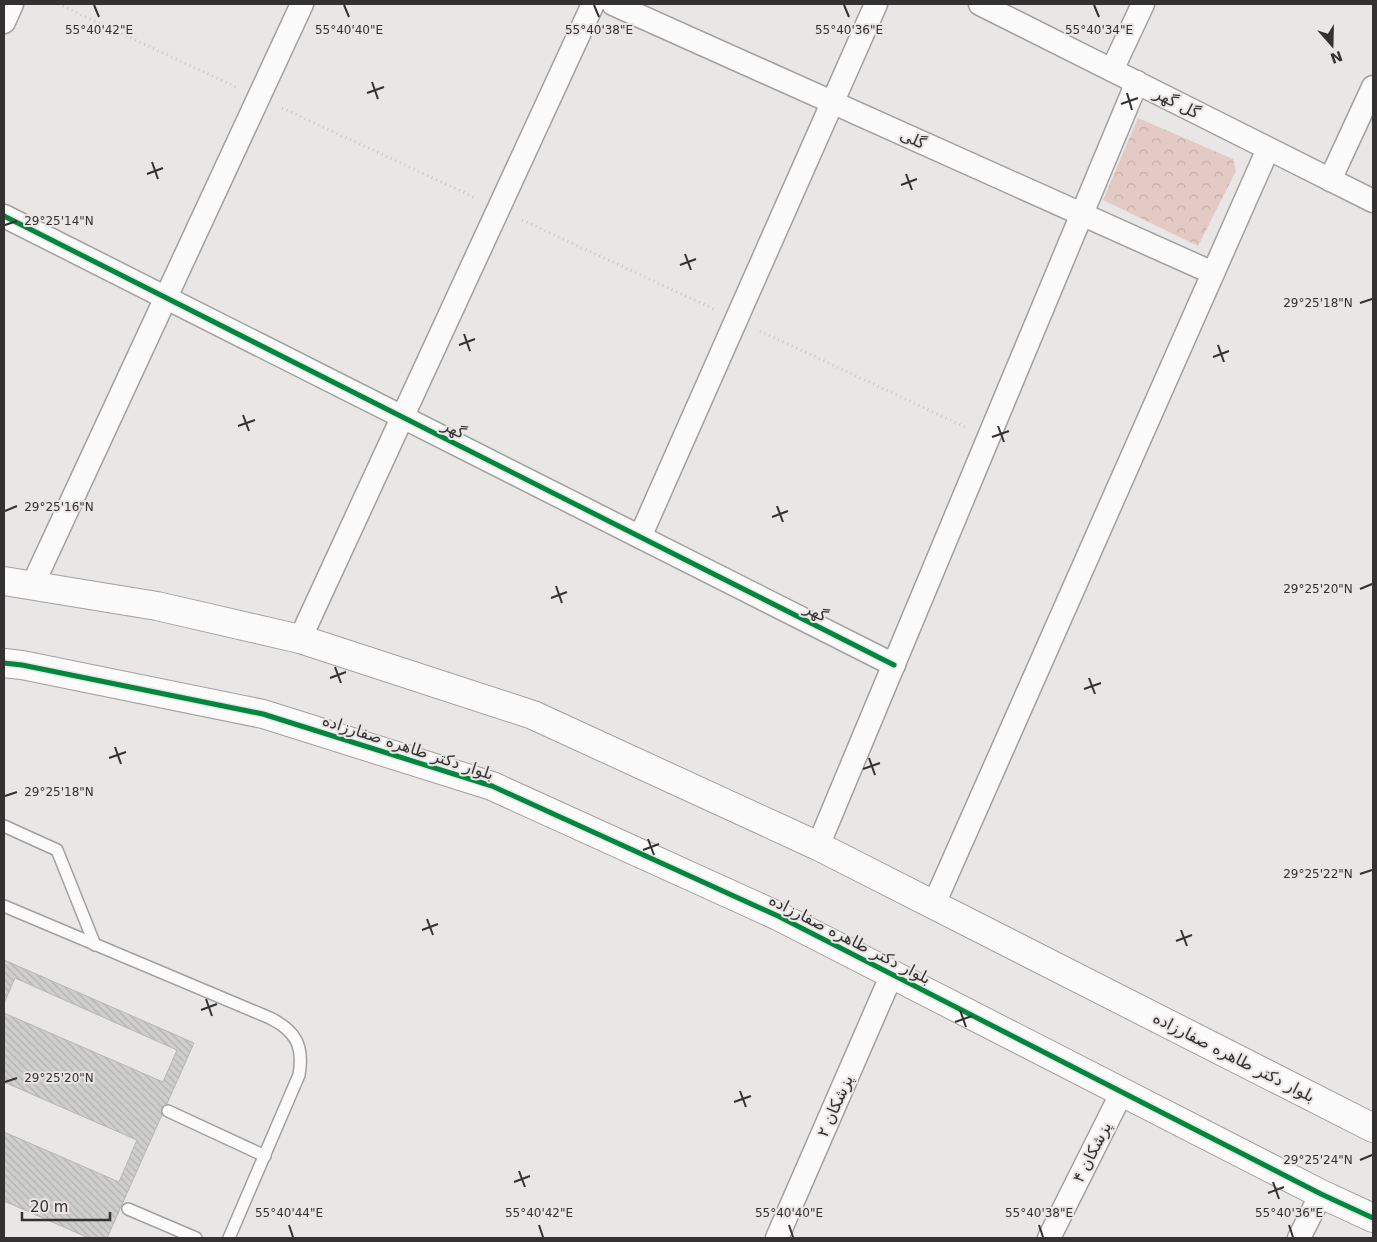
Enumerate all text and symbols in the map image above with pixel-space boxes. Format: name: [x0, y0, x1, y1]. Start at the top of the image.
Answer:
north arrow: [1307, 20, 1357, 70]
text: 55°40'42"E: [65, 23, 133, 37]
text: 55°40'40"E: [315, 23, 383, 37]
text: 55°40'38"E: [565, 23, 633, 37]
text: 55°40'36"E: [815, 23, 883, 37]
text: 55°40'34"E: [1065, 23, 1133, 37]
text: N: [1328, 48, 1345, 67]
street label: گل گهر: [1150, 83, 1203, 124]
street label: گلی: [897, 125, 929, 153]
text: 29°25'14"N: [24, 214, 94, 228]
text: 29°25'18"N: [1283, 296, 1353, 310]
street label: گهر: [438, 415, 469, 444]
text: 29°25'16"N: [24, 500, 94, 514]
text: 29°25'20"N: [1283, 582, 1353, 596]
street label: گهر: [800, 598, 831, 627]
street label: بلوار دکتر طاهره صفارزاده: [320, 710, 496, 785]
text: 29°25'18"N: [24, 785, 94, 799]
text: 29°25'22"N: [1283, 867, 1353, 881]
street label: بلوار دکتر طاهره صفارزاده: [765, 890, 934, 989]
street label: بلوار دکتر طاهره صفارزاده: [1149, 1008, 1318, 1107]
text: 29°25'20"N: [24, 1071, 94, 1085]
street label: پزشکان ۲: [813, 1072, 858, 1140]
street label: پزشکان ۴: [1069, 1118, 1116, 1186]
text: 29°25'24"N: [1283, 1153, 1353, 1167]
scale bar: [22, 1190, 110, 1222]
text: 20 m: [30, 1198, 68, 1216]
text: 55°40'44"E: [255, 1206, 323, 1220]
text: 55°40'42"E: [505, 1206, 573, 1220]
text: 55°40'40"E: [755, 1206, 823, 1220]
text: 55°40'38"E: [1005, 1206, 1073, 1220]
text: 55°40'36"E: [1255, 1206, 1323, 1220]

